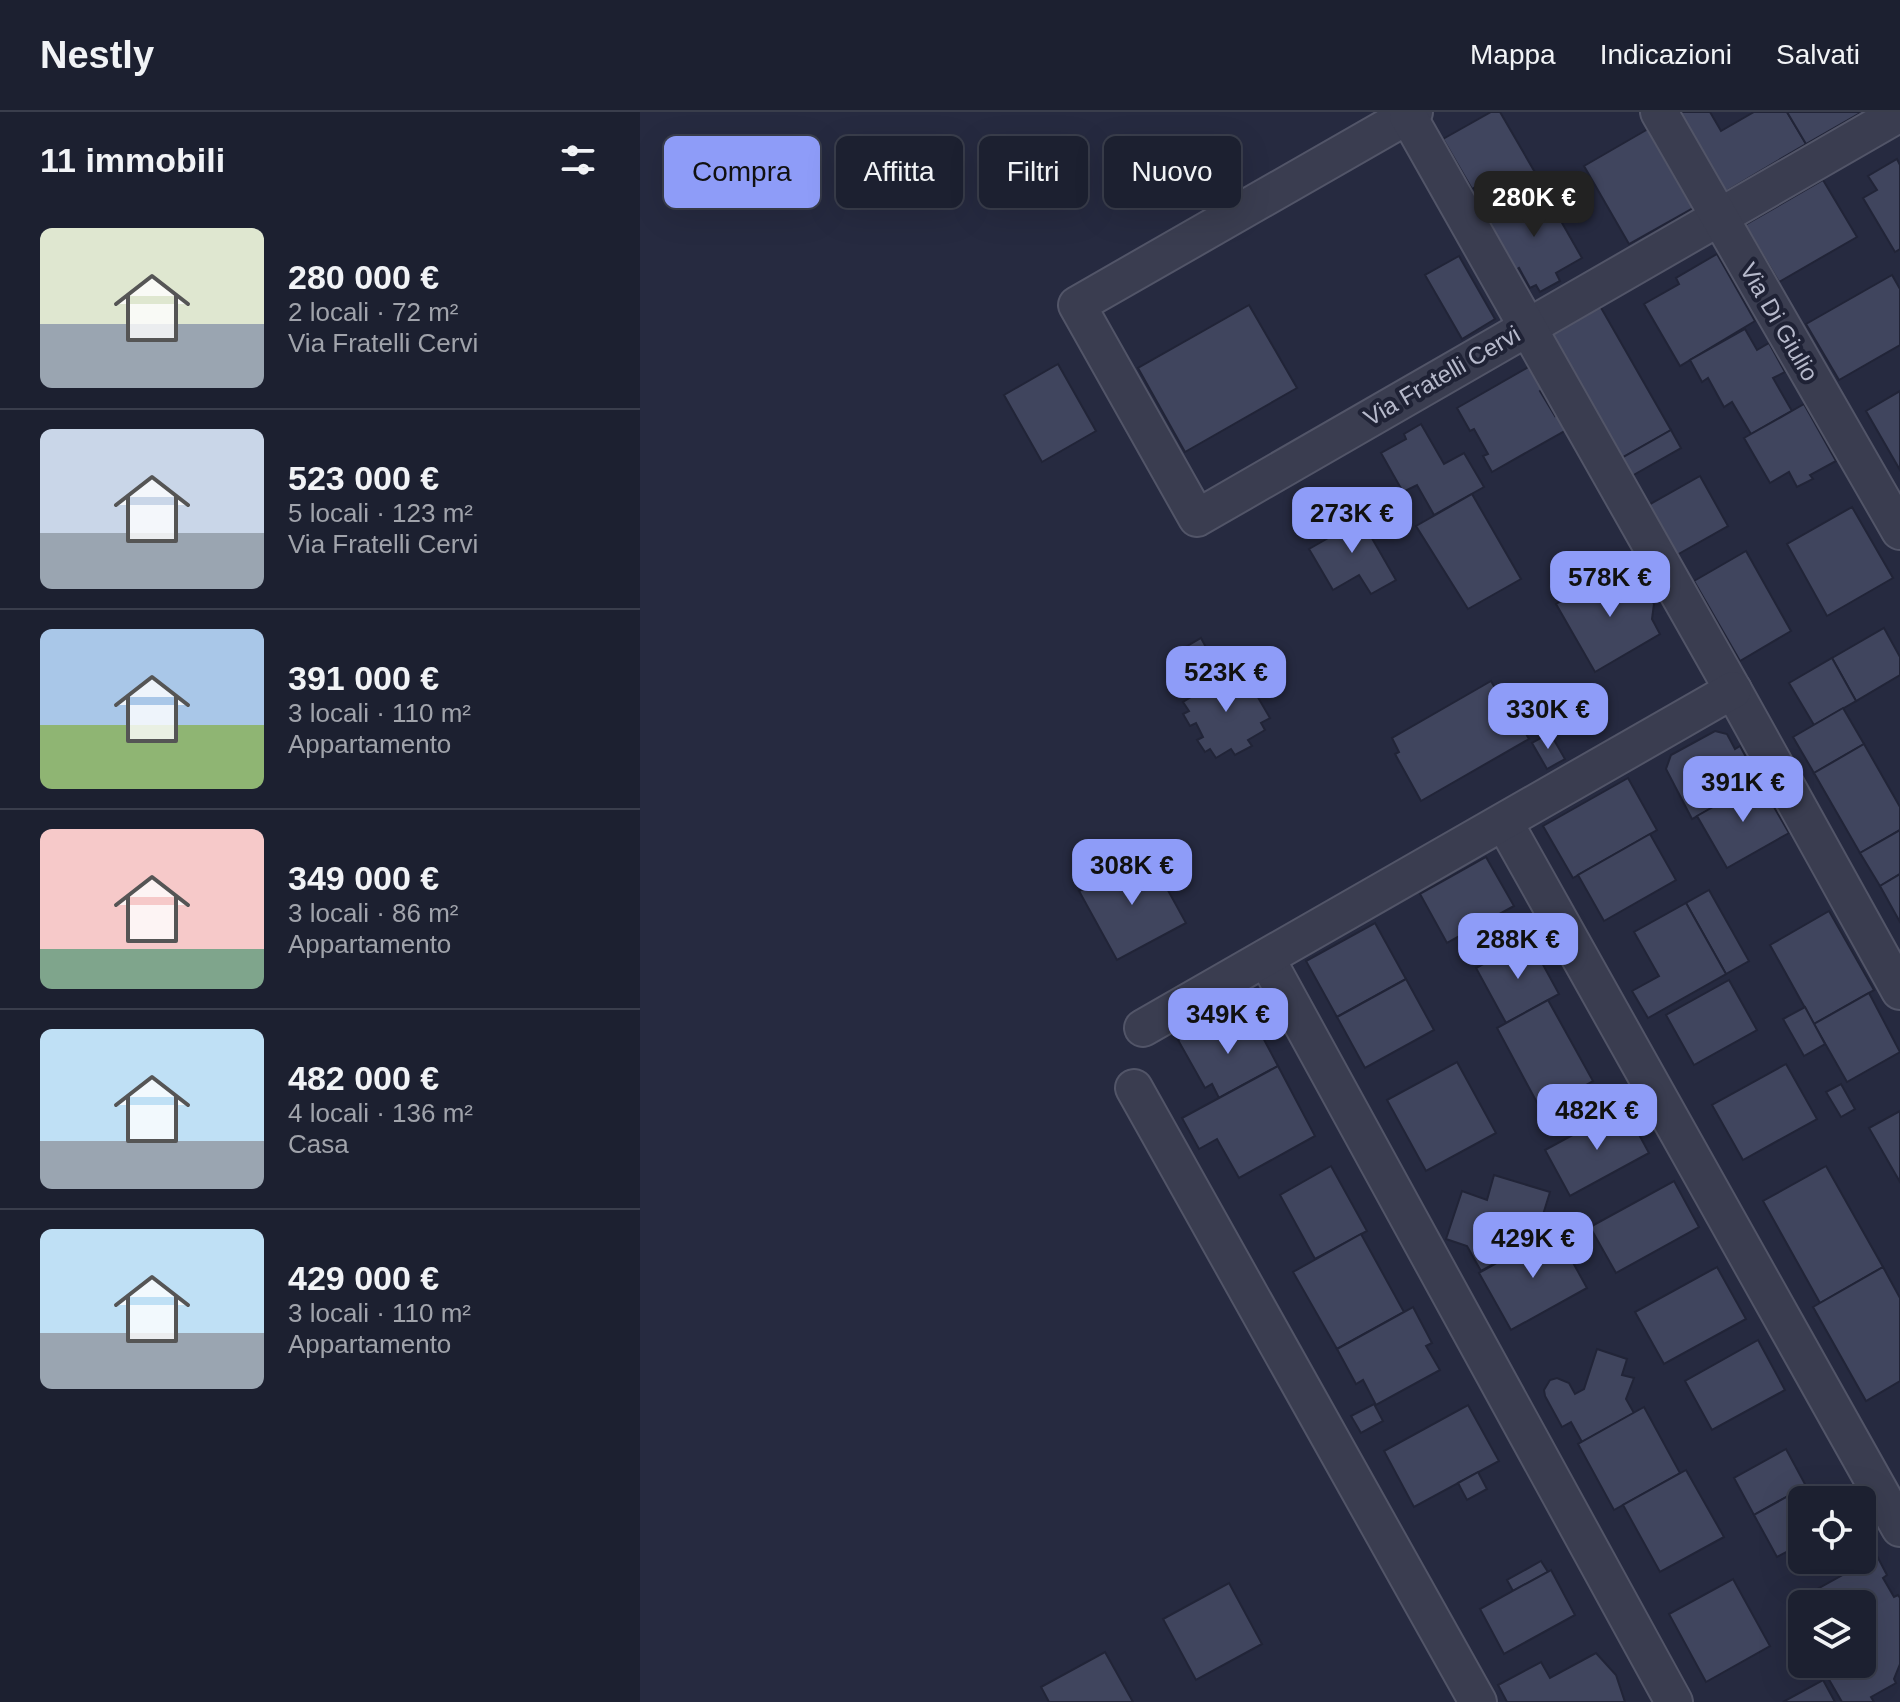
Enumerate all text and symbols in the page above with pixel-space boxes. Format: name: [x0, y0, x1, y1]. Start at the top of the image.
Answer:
text: Nestly: [40, 34, 154, 76]
text: Mappa: [1470, 39, 1556, 70]
text: Indicazioni: [1600, 39, 1732, 70]
text: Salvati: [1776, 39, 1860, 70]
chip: Compra: [664, 136, 820, 208]
chip: Affitta: [836, 136, 963, 208]
chip: Filtri: [979, 136, 1088, 208]
chip: Nuovo: [1104, 136, 1241, 208]
icon: filters: [556, 138, 600, 182]
text: 11 immobili: [40, 141, 225, 179]
pin: 280K €: [1469, 171, 1599, 239]
text: 280K €: [1492, 182, 1576, 212]
text: 280 000 €: [288, 258, 439, 296]
street label: Via Di Giulio: [1735, 258, 1824, 385]
icon: home: [104, 260, 200, 356]
text: 2 locali · 72 m²: [288, 297, 459, 327]
street label: Via Fratelli Cervi: [1359, 320, 1525, 431]
text: Via Fratelli Cervi: [288, 328, 478, 358]
text: 523 000 €: [288, 459, 439, 497]
icon: home: [104, 461, 200, 557]
pin: 273K €: [1287, 487, 1417, 555]
text: 5 locali · 123 m²: [288, 498, 473, 528]
text: 273K €: [1310, 498, 1394, 528]
text: Via Fratelli Cervi: [288, 529, 478, 559]
pin: 578K €: [1545, 551, 1675, 619]
text: 578K €: [1568, 562, 1652, 592]
pin: 523K €: [1161, 646, 1291, 714]
text: 523K €: [1184, 657, 1268, 687]
text: 391 000 €: [288, 659, 439, 697]
icon: home: [104, 661, 200, 757]
pin: 330K €: [1483, 683, 1613, 751]
text: 330K €: [1506, 694, 1590, 724]
text: 3 locali · 110 m²: [288, 698, 471, 728]
text: Appartamento: [288, 729, 451, 759]
pin: 391K €: [1678, 756, 1808, 824]
text: 391K €: [1701, 767, 1785, 797]
pin: 308K €: [1067, 839, 1197, 907]
text: 308K €: [1090, 850, 1174, 880]
text: 349 000 €: [288, 859, 439, 897]
icon: home: [104, 861, 200, 957]
text: 3 locali · 86 m²: [288, 898, 459, 928]
pin: 288K €: [1453, 913, 1583, 981]
text: 288K €: [1476, 924, 1560, 954]
text: Appartamento: [288, 929, 451, 959]
pin: 349K €: [1163, 988, 1293, 1056]
text: 349K €: [1186, 999, 1270, 1029]
text: 482 000 €: [288, 1059, 439, 1097]
icon: home: [104, 1061, 200, 1157]
pin: 482K €: [1532, 1084, 1662, 1152]
text: 482K €: [1555, 1095, 1639, 1125]
text: 4 locali · 136 m²: [288, 1098, 473, 1128]
text: Casa: [288, 1129, 349, 1159]
pin: 429K €: [1468, 1212, 1598, 1280]
text: 429K €: [1491, 1223, 1575, 1253]
text: 429 000 €: [288, 1259, 439, 1297]
icon: home: [104, 1261, 200, 1357]
text: 3 locali · 110 m²: [288, 1298, 471, 1328]
text: Appartamento: [288, 1329, 451, 1359]
map controls: [1788, 1486, 1876, 1678]
button: locate: [1788, 1486, 1876, 1574]
button: layers: [1788, 1590, 1876, 1678]

